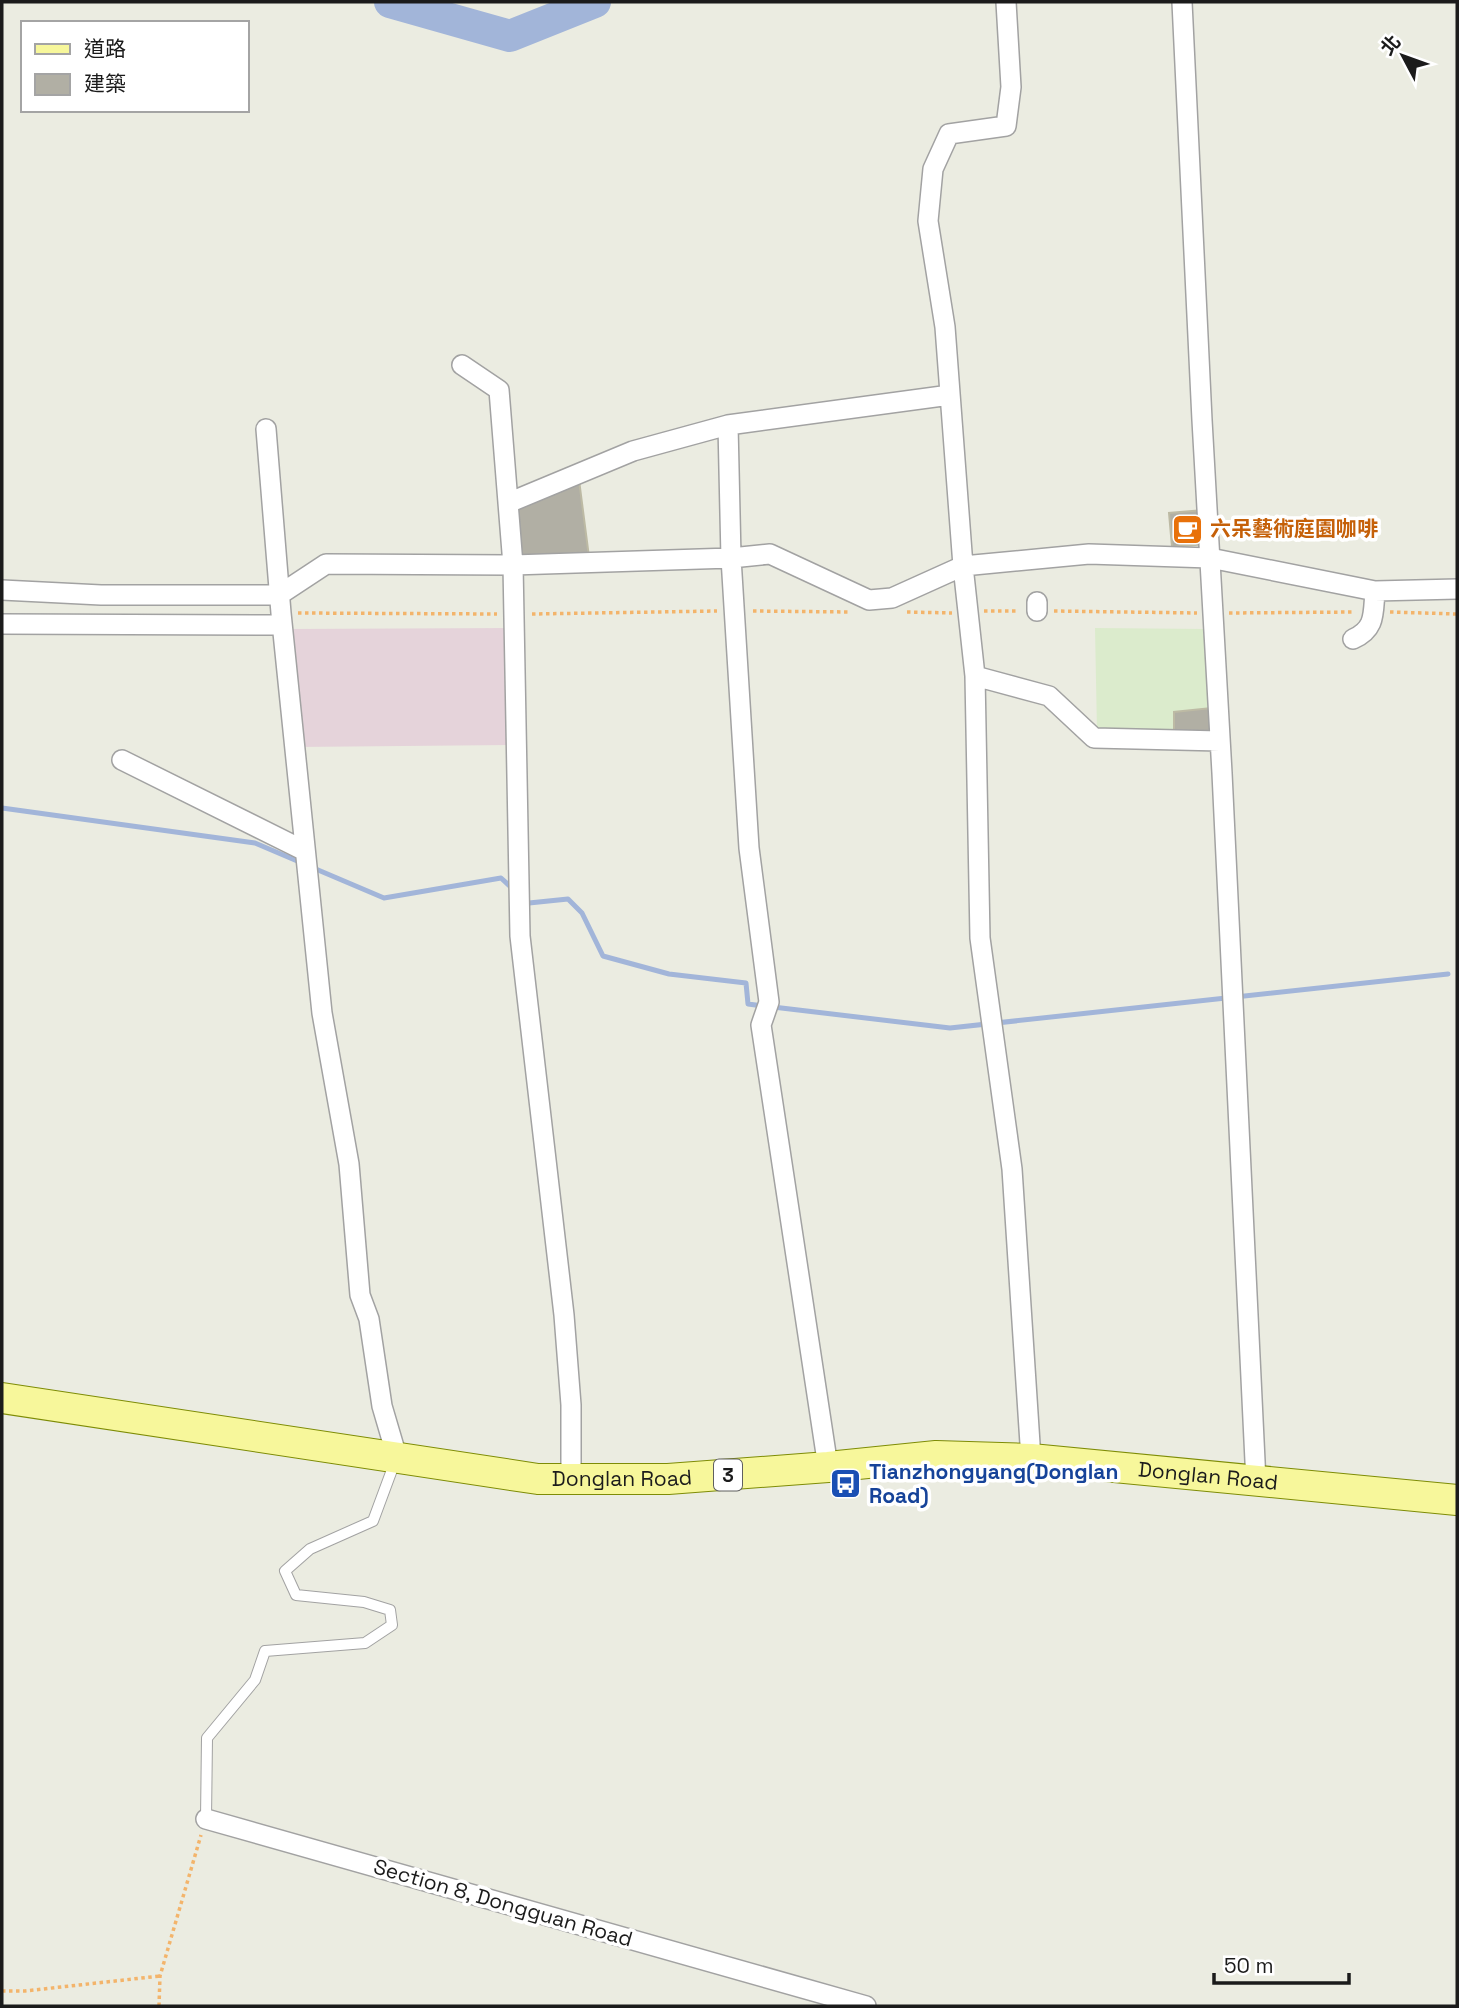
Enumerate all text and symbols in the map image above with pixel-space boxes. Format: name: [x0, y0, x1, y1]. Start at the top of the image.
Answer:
legend: [21, 21, 248, 112]
north arrow: [1368, 21, 1438, 91]
text: 北: [1375, 30, 1406, 61]
text: 道路: [84, 35, 126, 62]
text: 建築: [84, 70, 126, 97]
cafe icon: 六呆藝術庭園咖啡: [1170, 512, 1204, 546]
place label: 六呆藝術庭園咖啡: [1210, 515, 1378, 542]
street label: Donglan Road: [1137, 1455, 1279, 1496]
place label: Tianzhongyang(Donglan Road): [869, 1458, 1118, 1509]
road number: 3: [714, 1460, 742, 1490]
street label: Donglan Road: [552, 1463, 693, 1492]
bus stop icon: Tianzhongyang(Donglan Road): [829, 1467, 863, 1501]
street label: Section 8, Dongguan Road: [371, 1853, 636, 1952]
scale bar: [1214, 1941, 1349, 1985]
text: 50 m: [1224, 1952, 1274, 1979]

